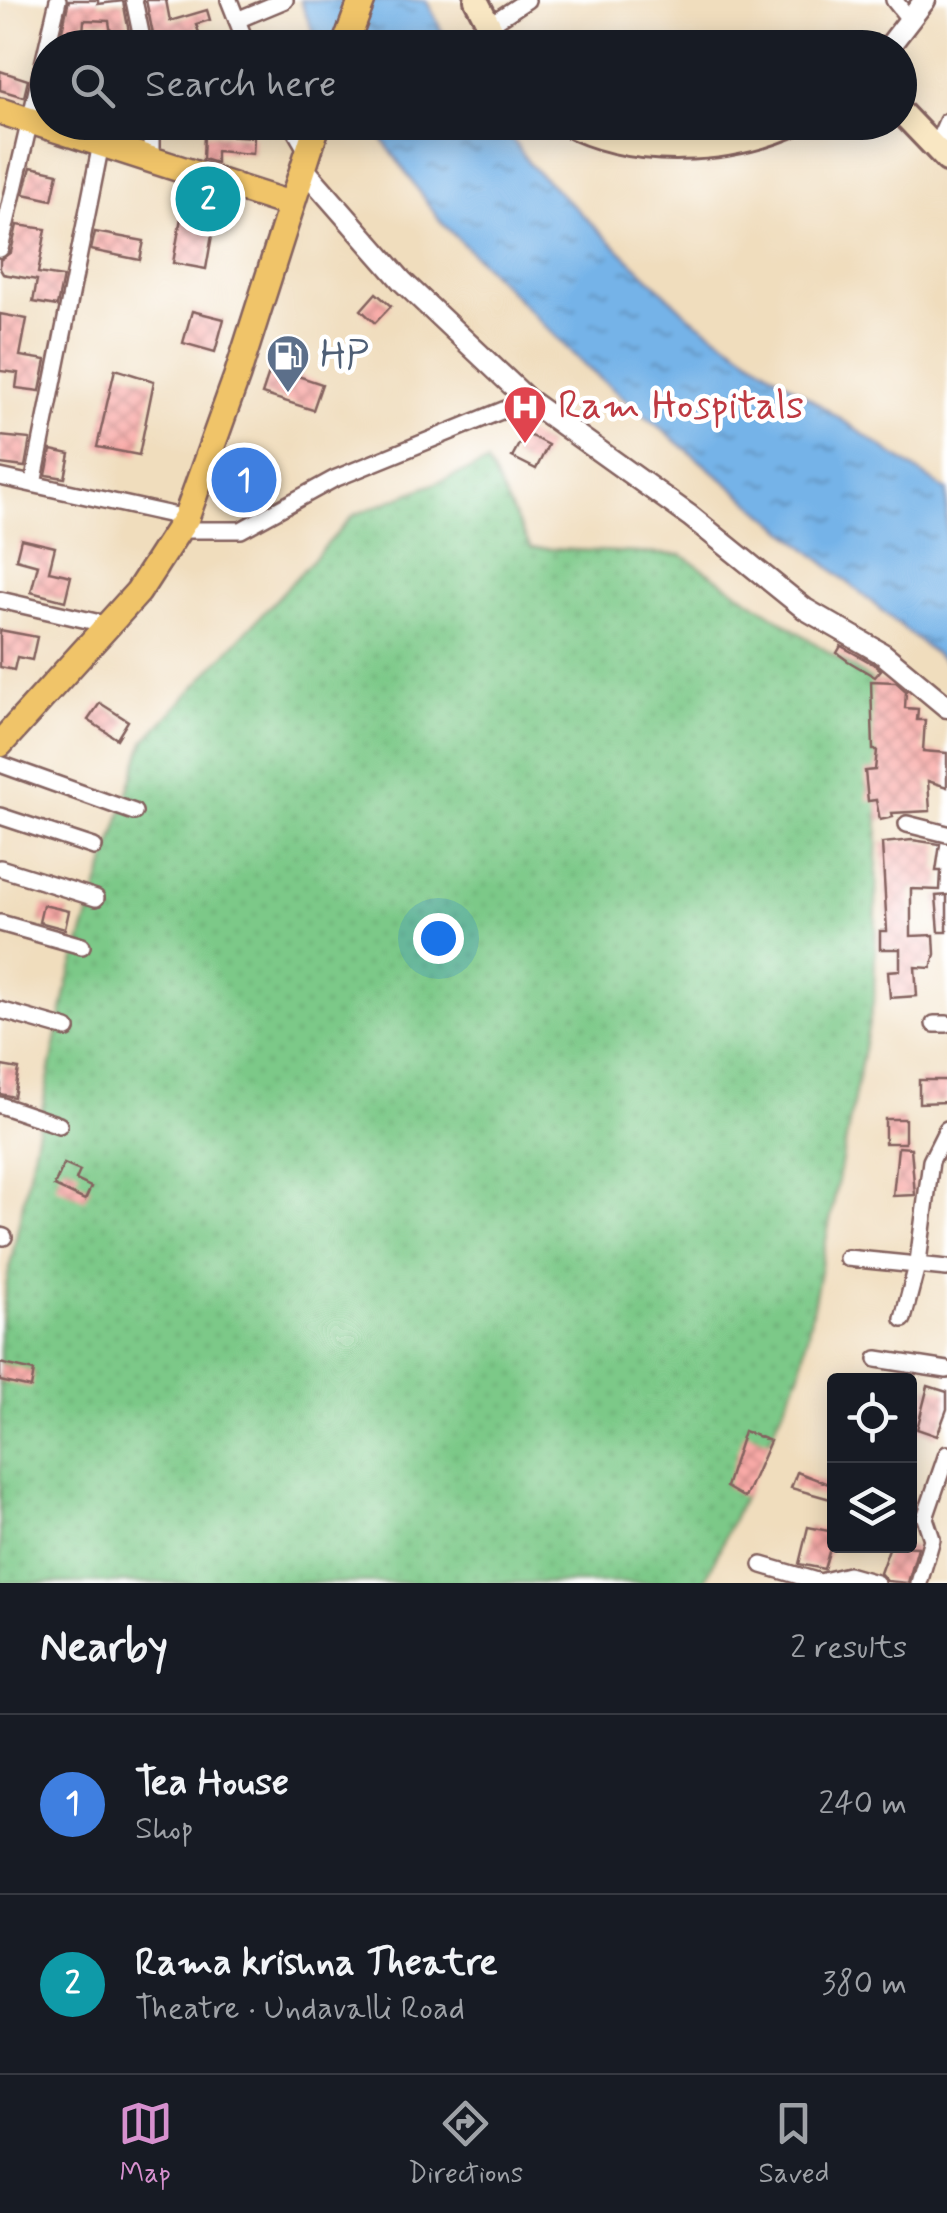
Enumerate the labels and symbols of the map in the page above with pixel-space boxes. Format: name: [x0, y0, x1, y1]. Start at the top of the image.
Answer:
pin: 2: [176, 162, 240, 236]
place label: HP: [320, 330, 369, 382]
fuel station icon: HP: [265, 333, 311, 394]
place label: Ram Hospitals: [558, 381, 804, 433]
hospital icon: Ram Hospitals: [502, 384, 548, 445]
pin: 1: [212, 442, 276, 518]
your location: [413, 913, 464, 964]

